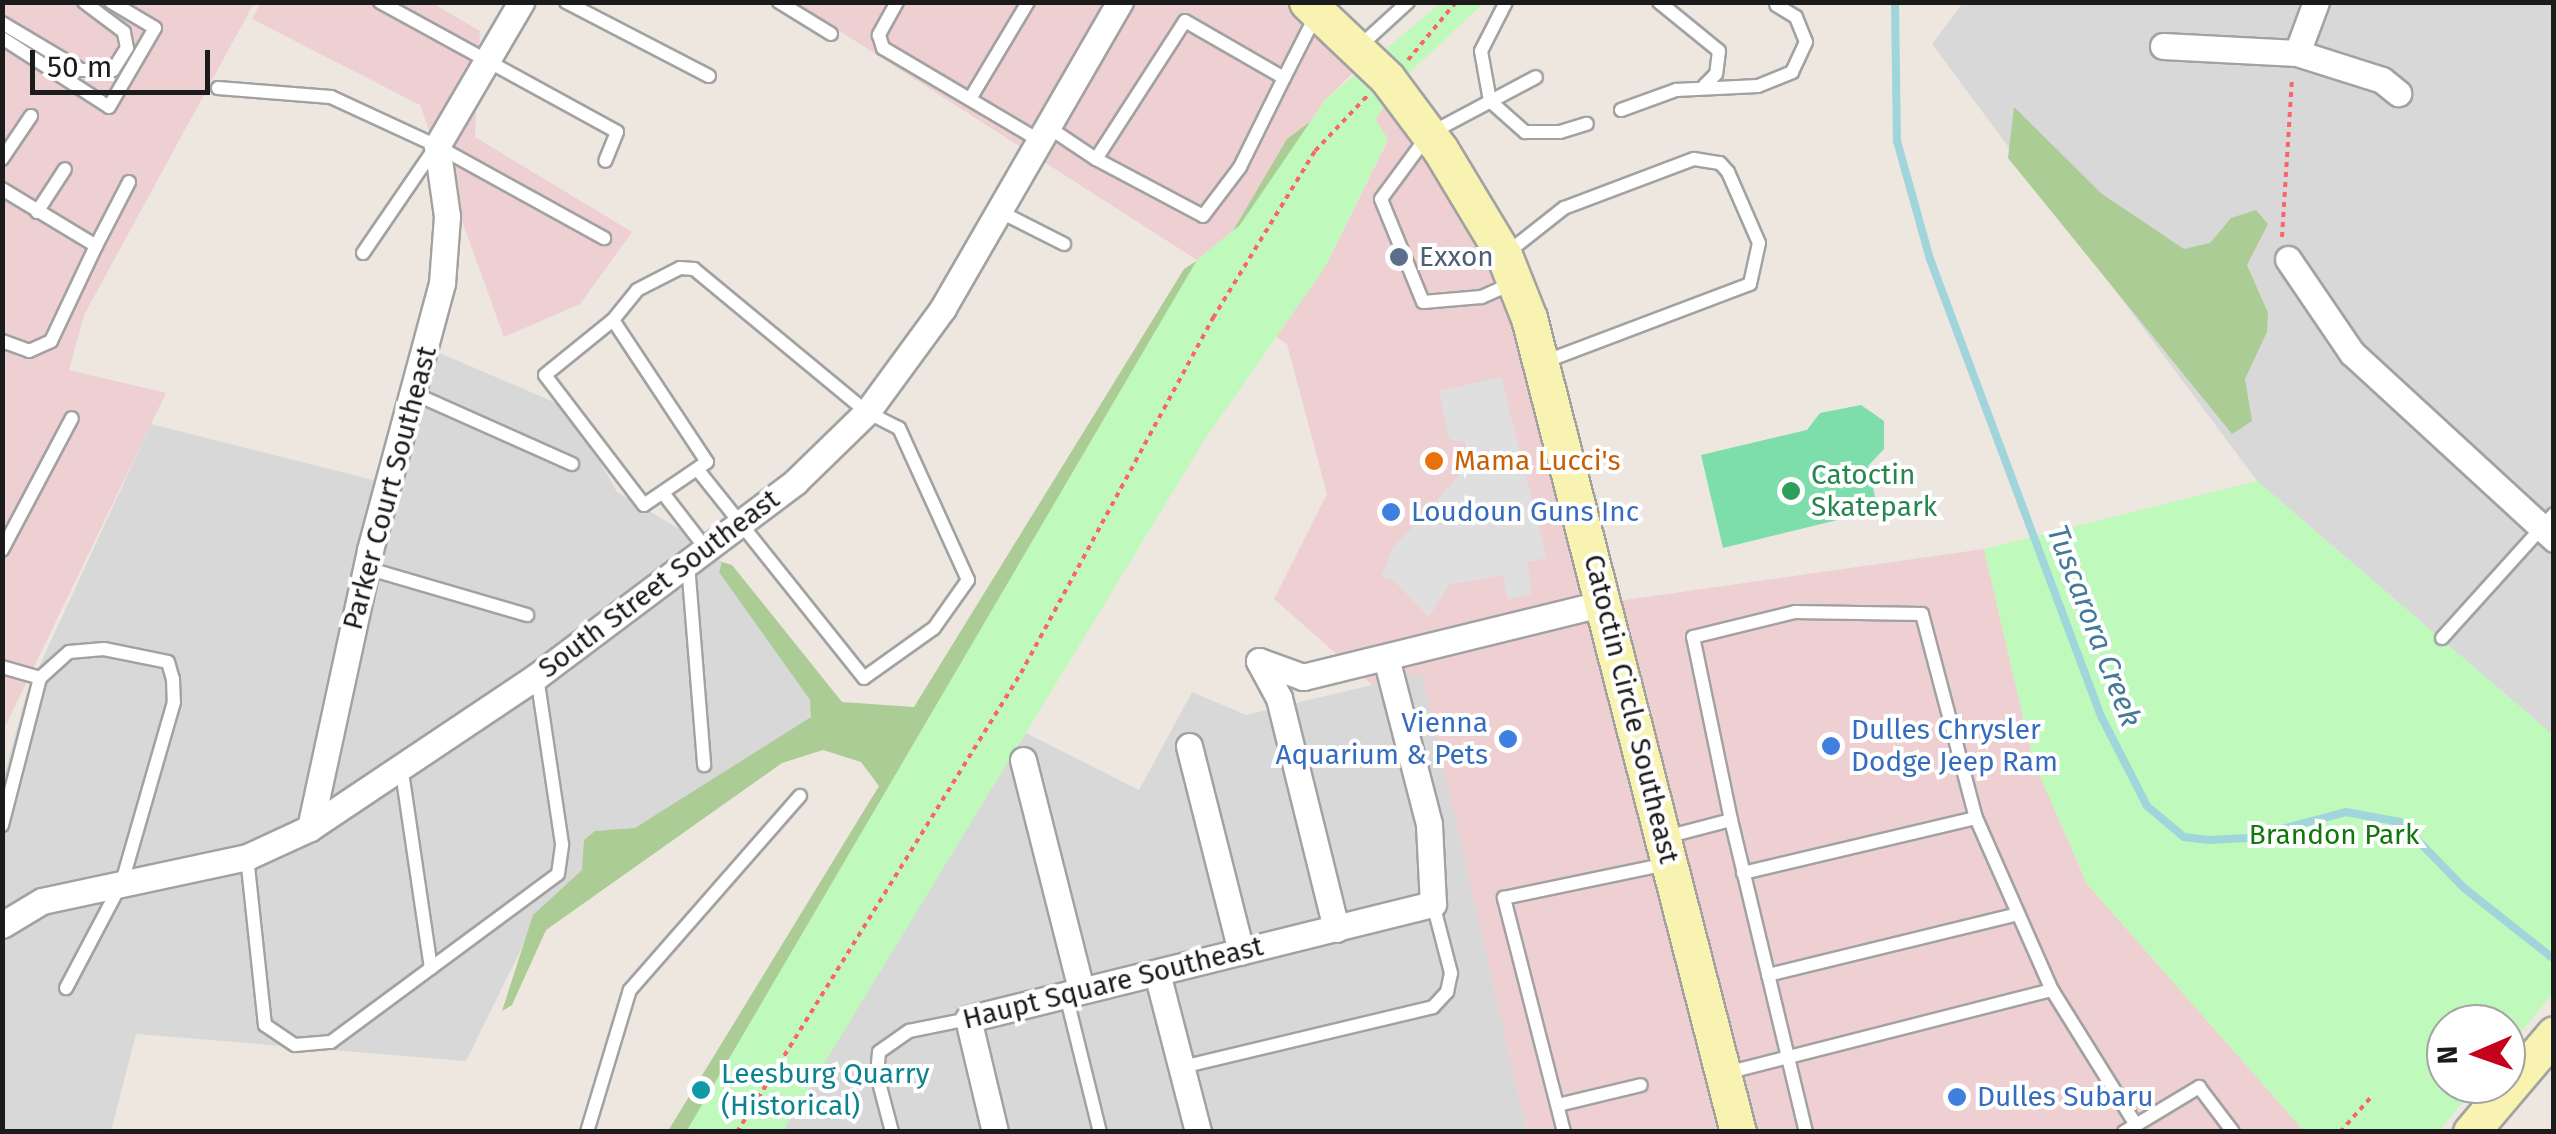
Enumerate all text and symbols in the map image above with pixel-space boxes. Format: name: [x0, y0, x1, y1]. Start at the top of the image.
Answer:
scale bar: [35, 30, 215, 92]
text: 50 m: [47, 49, 112, 85]
place label: Exxon: [1419, 240, 1494, 274]
marker: Exxon: [1388, 246, 1410, 268]
street label: Parker Court Southeast: [336, 343, 444, 633]
place label: Mama Lucci's: [1454, 444, 1621, 478]
marker: Mama Lucci's: [1423, 450, 1445, 472]
place label: Catoctin Skatepark: [1811, 458, 1937, 524]
marker: Catoctin Skatepark: [1780, 480, 1802, 502]
street label: South Street Southeast: [532, 482, 786, 686]
place label: Loudoun Guns Inc: [1411, 495, 1639, 529]
marker: Loudoun Guns Inc: [1380, 501, 1402, 523]
water label: Tuscarora Creek: [2039, 520, 2149, 732]
street label: Catoctin Circle Southeast: [1576, 551, 1686, 867]
place label: Vienna Aquarium & Pets: [1276, 706, 1488, 772]
place label: Dulles Chrysler Dodge Jeep Ram: [1851, 713, 2058, 779]
marker: Vienna Aquarium & Pets: [1497, 728, 1519, 750]
marker: Dulles Chrysler Dodge Jeep Ram: [1820, 735, 1842, 757]
park label: Brandon Park: [2249, 818, 2419, 852]
street label: Haupt Square Southeast: [959, 929, 1267, 1037]
north arrow: [2426, 1004, 2526, 1104]
text: N: [2431, 1045, 2464, 1065]
place label: Leesburg Quarry (Historical): [721, 1057, 929, 1123]
marker: Leesburg Quarry (Historical): [690, 1079, 712, 1101]
place label: Dulles Subaru: [1977, 1080, 2154, 1114]
marker: Dulles Subaru: [1946, 1086, 1968, 1108]

